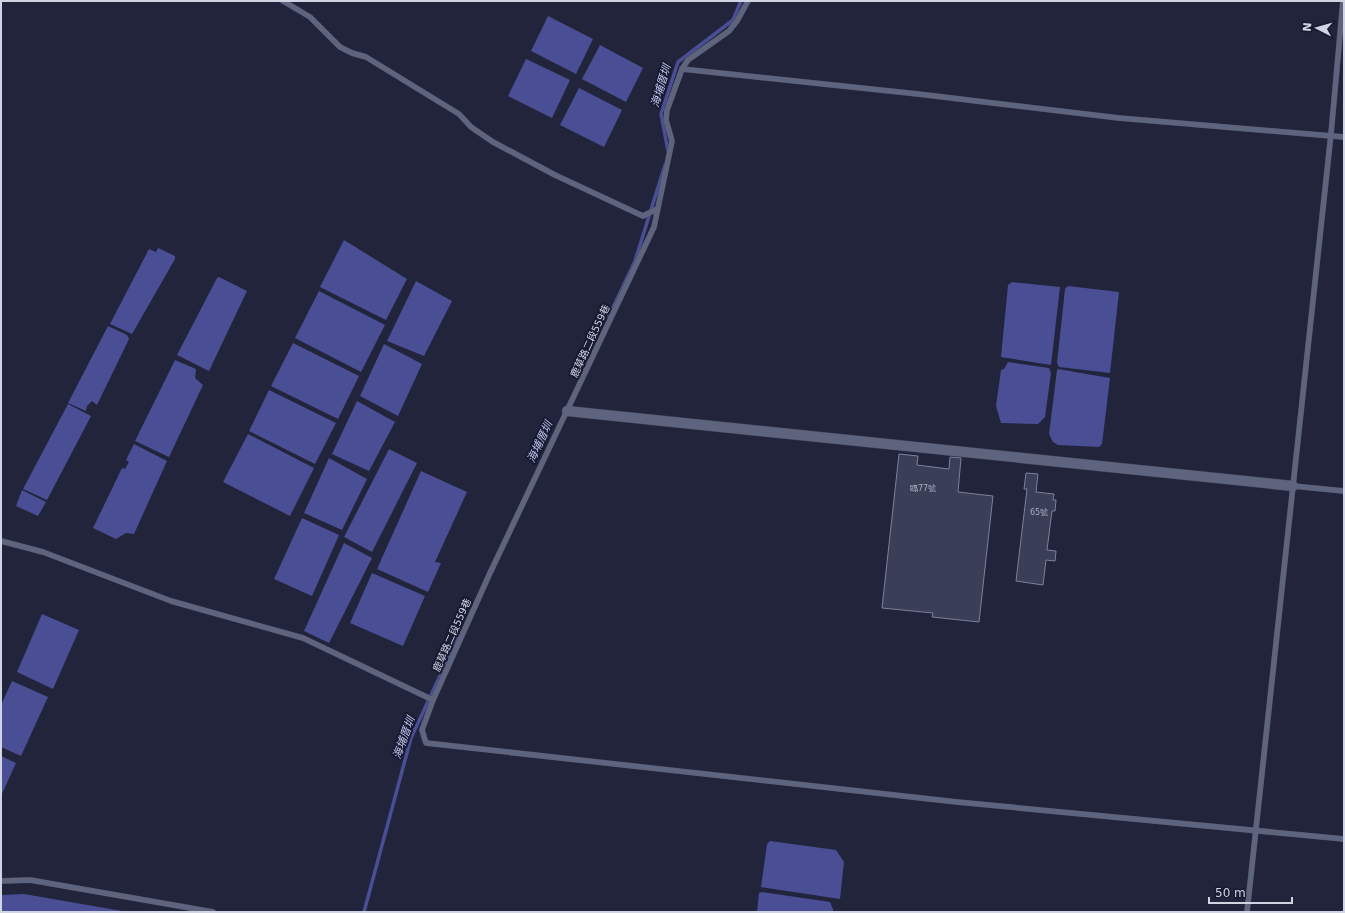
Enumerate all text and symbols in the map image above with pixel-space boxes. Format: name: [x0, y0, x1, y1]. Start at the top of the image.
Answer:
north arrow: [1297, 8, 1337, 48]
text: N: [1301, 22, 1314, 32]
water label: 海埔厝圳: [648, 61, 674, 109]
street label: 鹿草路二段559巷: [568, 303, 612, 379]
water label: 海埔厝圳: [525, 418, 556, 465]
house number: 臨77號: [910, 484, 936, 493]
house number: 65號: [1030, 508, 1048, 517]
street label: 鹿草路二段559巷: [431, 597, 473, 673]
water label: 海埔厝圳: [390, 713, 418, 761]
scale bar: [1209, 879, 1292, 905]
text: 50 m: [1215, 886, 1246, 900]

